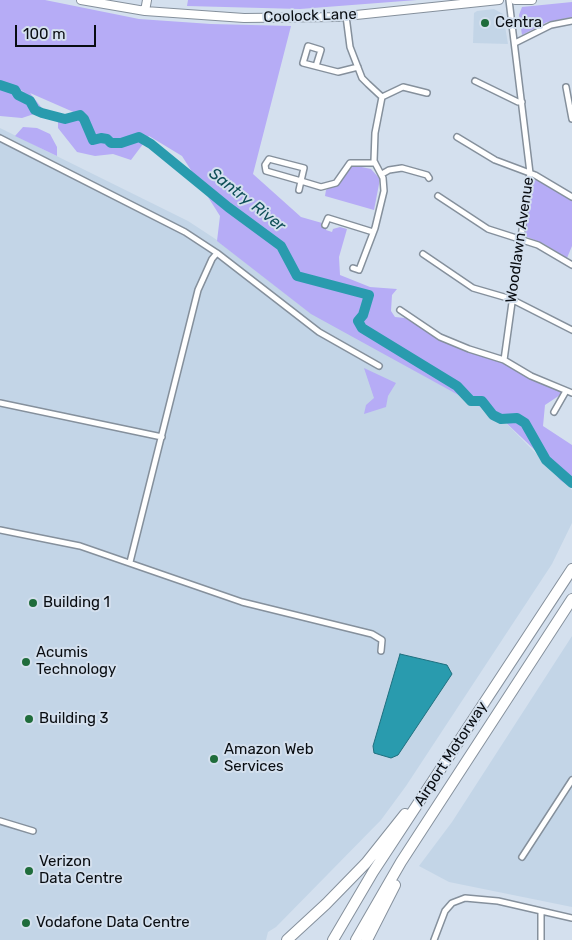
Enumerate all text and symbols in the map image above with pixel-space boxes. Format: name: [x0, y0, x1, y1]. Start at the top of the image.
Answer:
street label: Coolock Lane: [263, 5, 357, 27]
place label: Centra: [495, 14, 542, 32]
scale bar: [18, 15, 99, 47]
marker: Centra: [479, 17, 491, 29]
text: 100 m: [23, 25, 65, 43]
water label: Santry River: [205, 164, 289, 236]
street label: Woodlawn Avenue: [502, 176, 538, 304]
place label: Building 1: [43, 594, 110, 612]
marker: Building 1: [27, 597, 39, 609]
place label: Acumis Technology: [36, 644, 116, 679]
marker: Acumis Technology: [20, 656, 32, 668]
street label: Airport Motorway: [411, 698, 491, 810]
place label: Building 3: [39, 710, 109, 728]
marker: Building 3: [23, 713, 35, 725]
place label: Amazon Web Services: [224, 741, 314, 776]
marker: Amazon Web Services: [208, 753, 220, 765]
place label: Verizon Data Centre: [39, 853, 123, 888]
marker: Verizon Data Centre: [23, 865, 35, 877]
place label: Vodafone Data Centre: [36, 914, 190, 932]
marker: Vodafone Data Centre: [20, 917, 32, 929]

